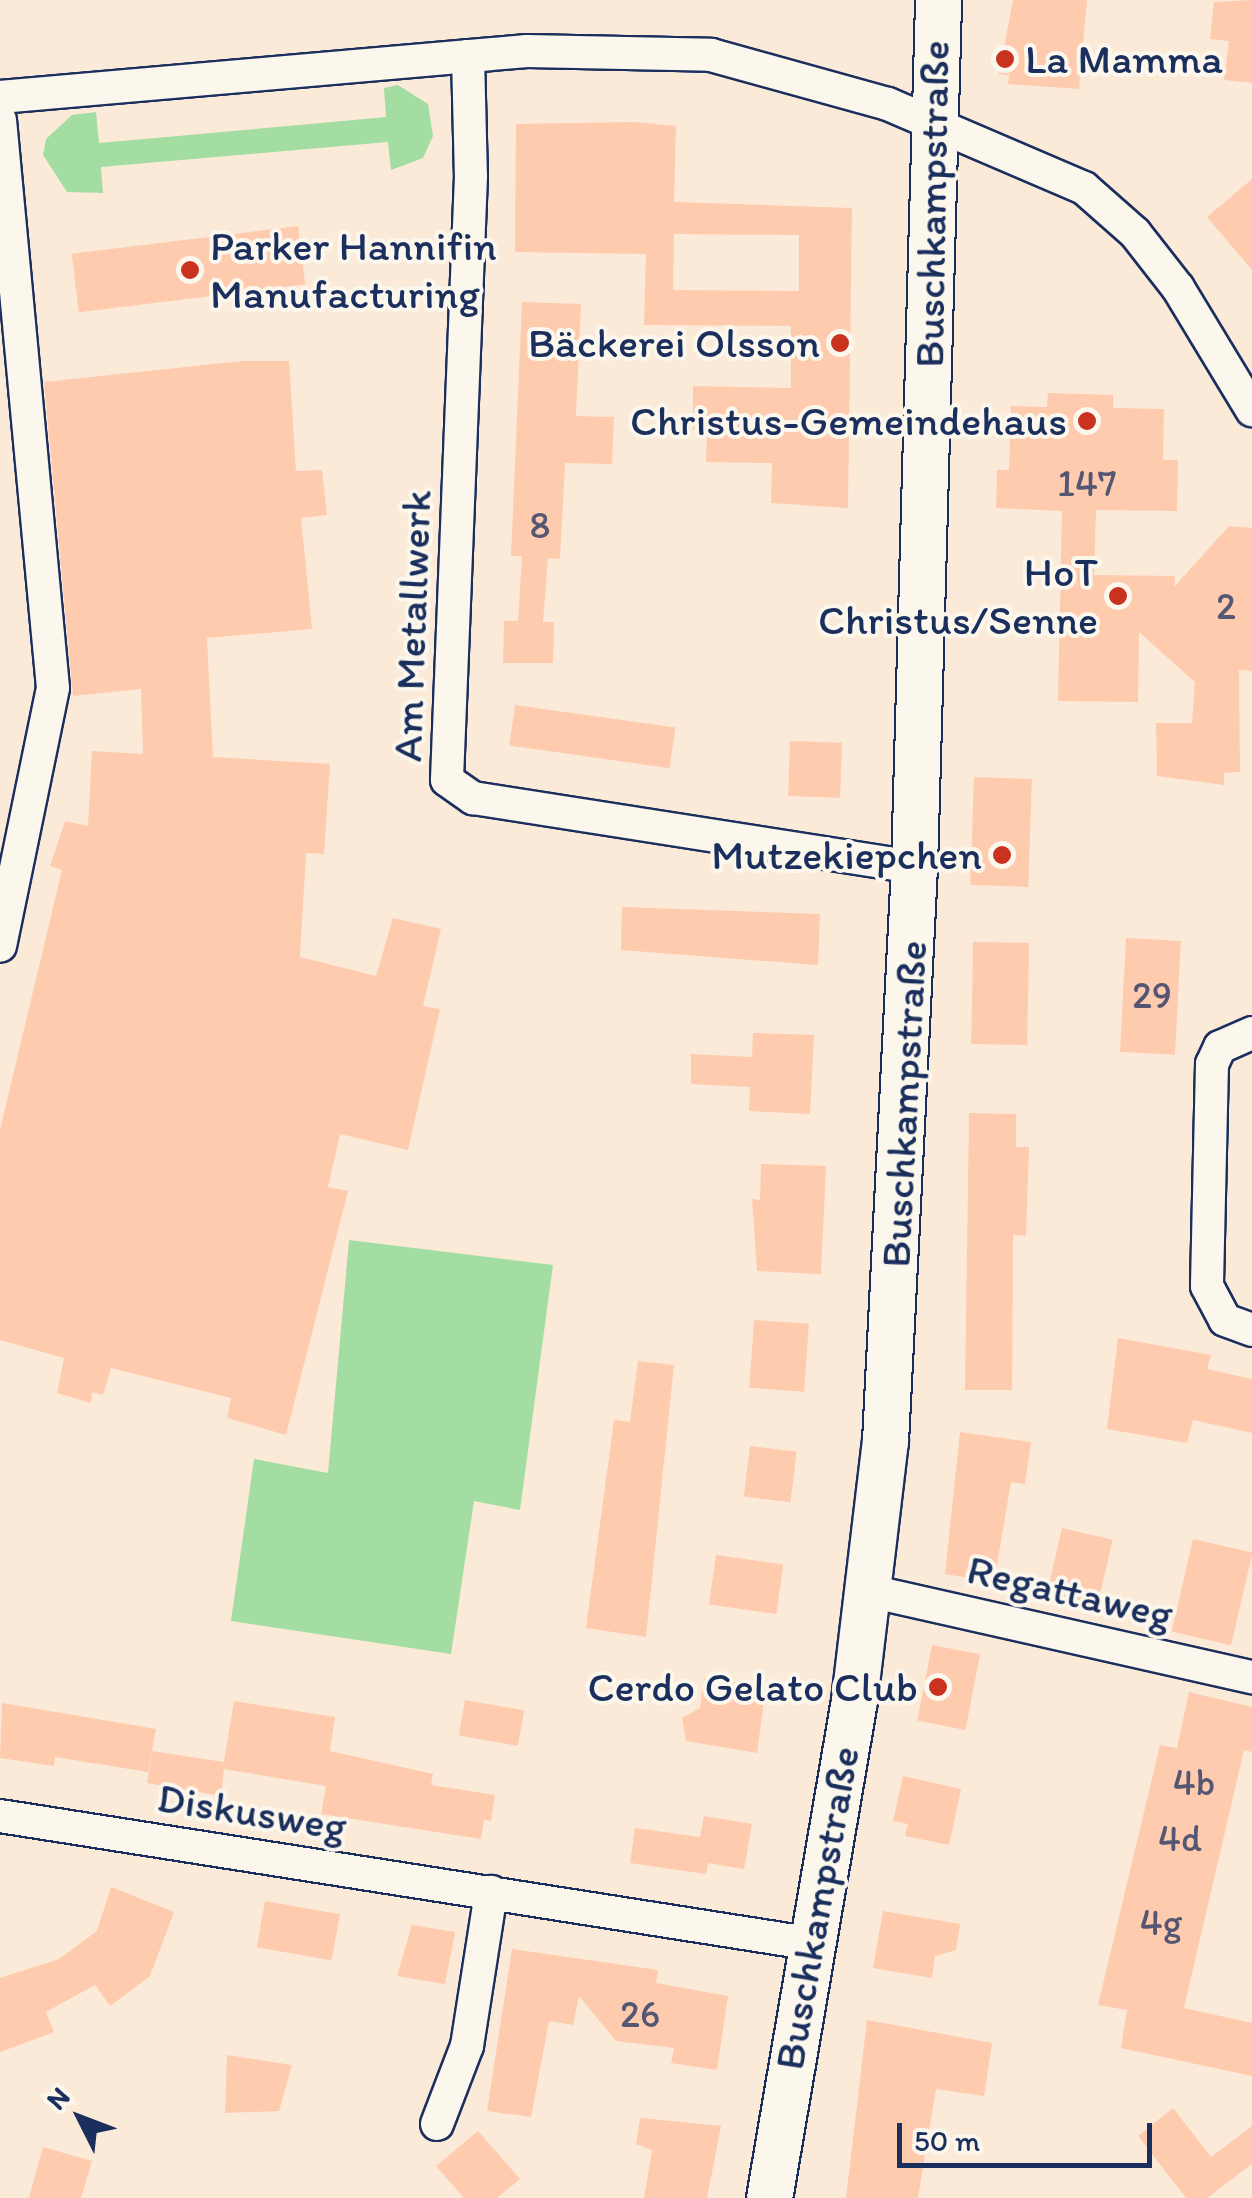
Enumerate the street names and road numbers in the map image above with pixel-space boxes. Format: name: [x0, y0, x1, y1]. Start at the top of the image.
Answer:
street label: Buschkampstraße: [904, 40, 960, 368]
street label: Am Metallwerk: [382, 490, 442, 762]
street label: Buschkampstraße: [870, 939, 938, 1269]
street label: Regattaweg: [962, 1544, 1178, 1640]
street label: Buschkampstraße: [764, 1742, 870, 2074]
street label: Diskusweg: [154, 1772, 350, 1852]

